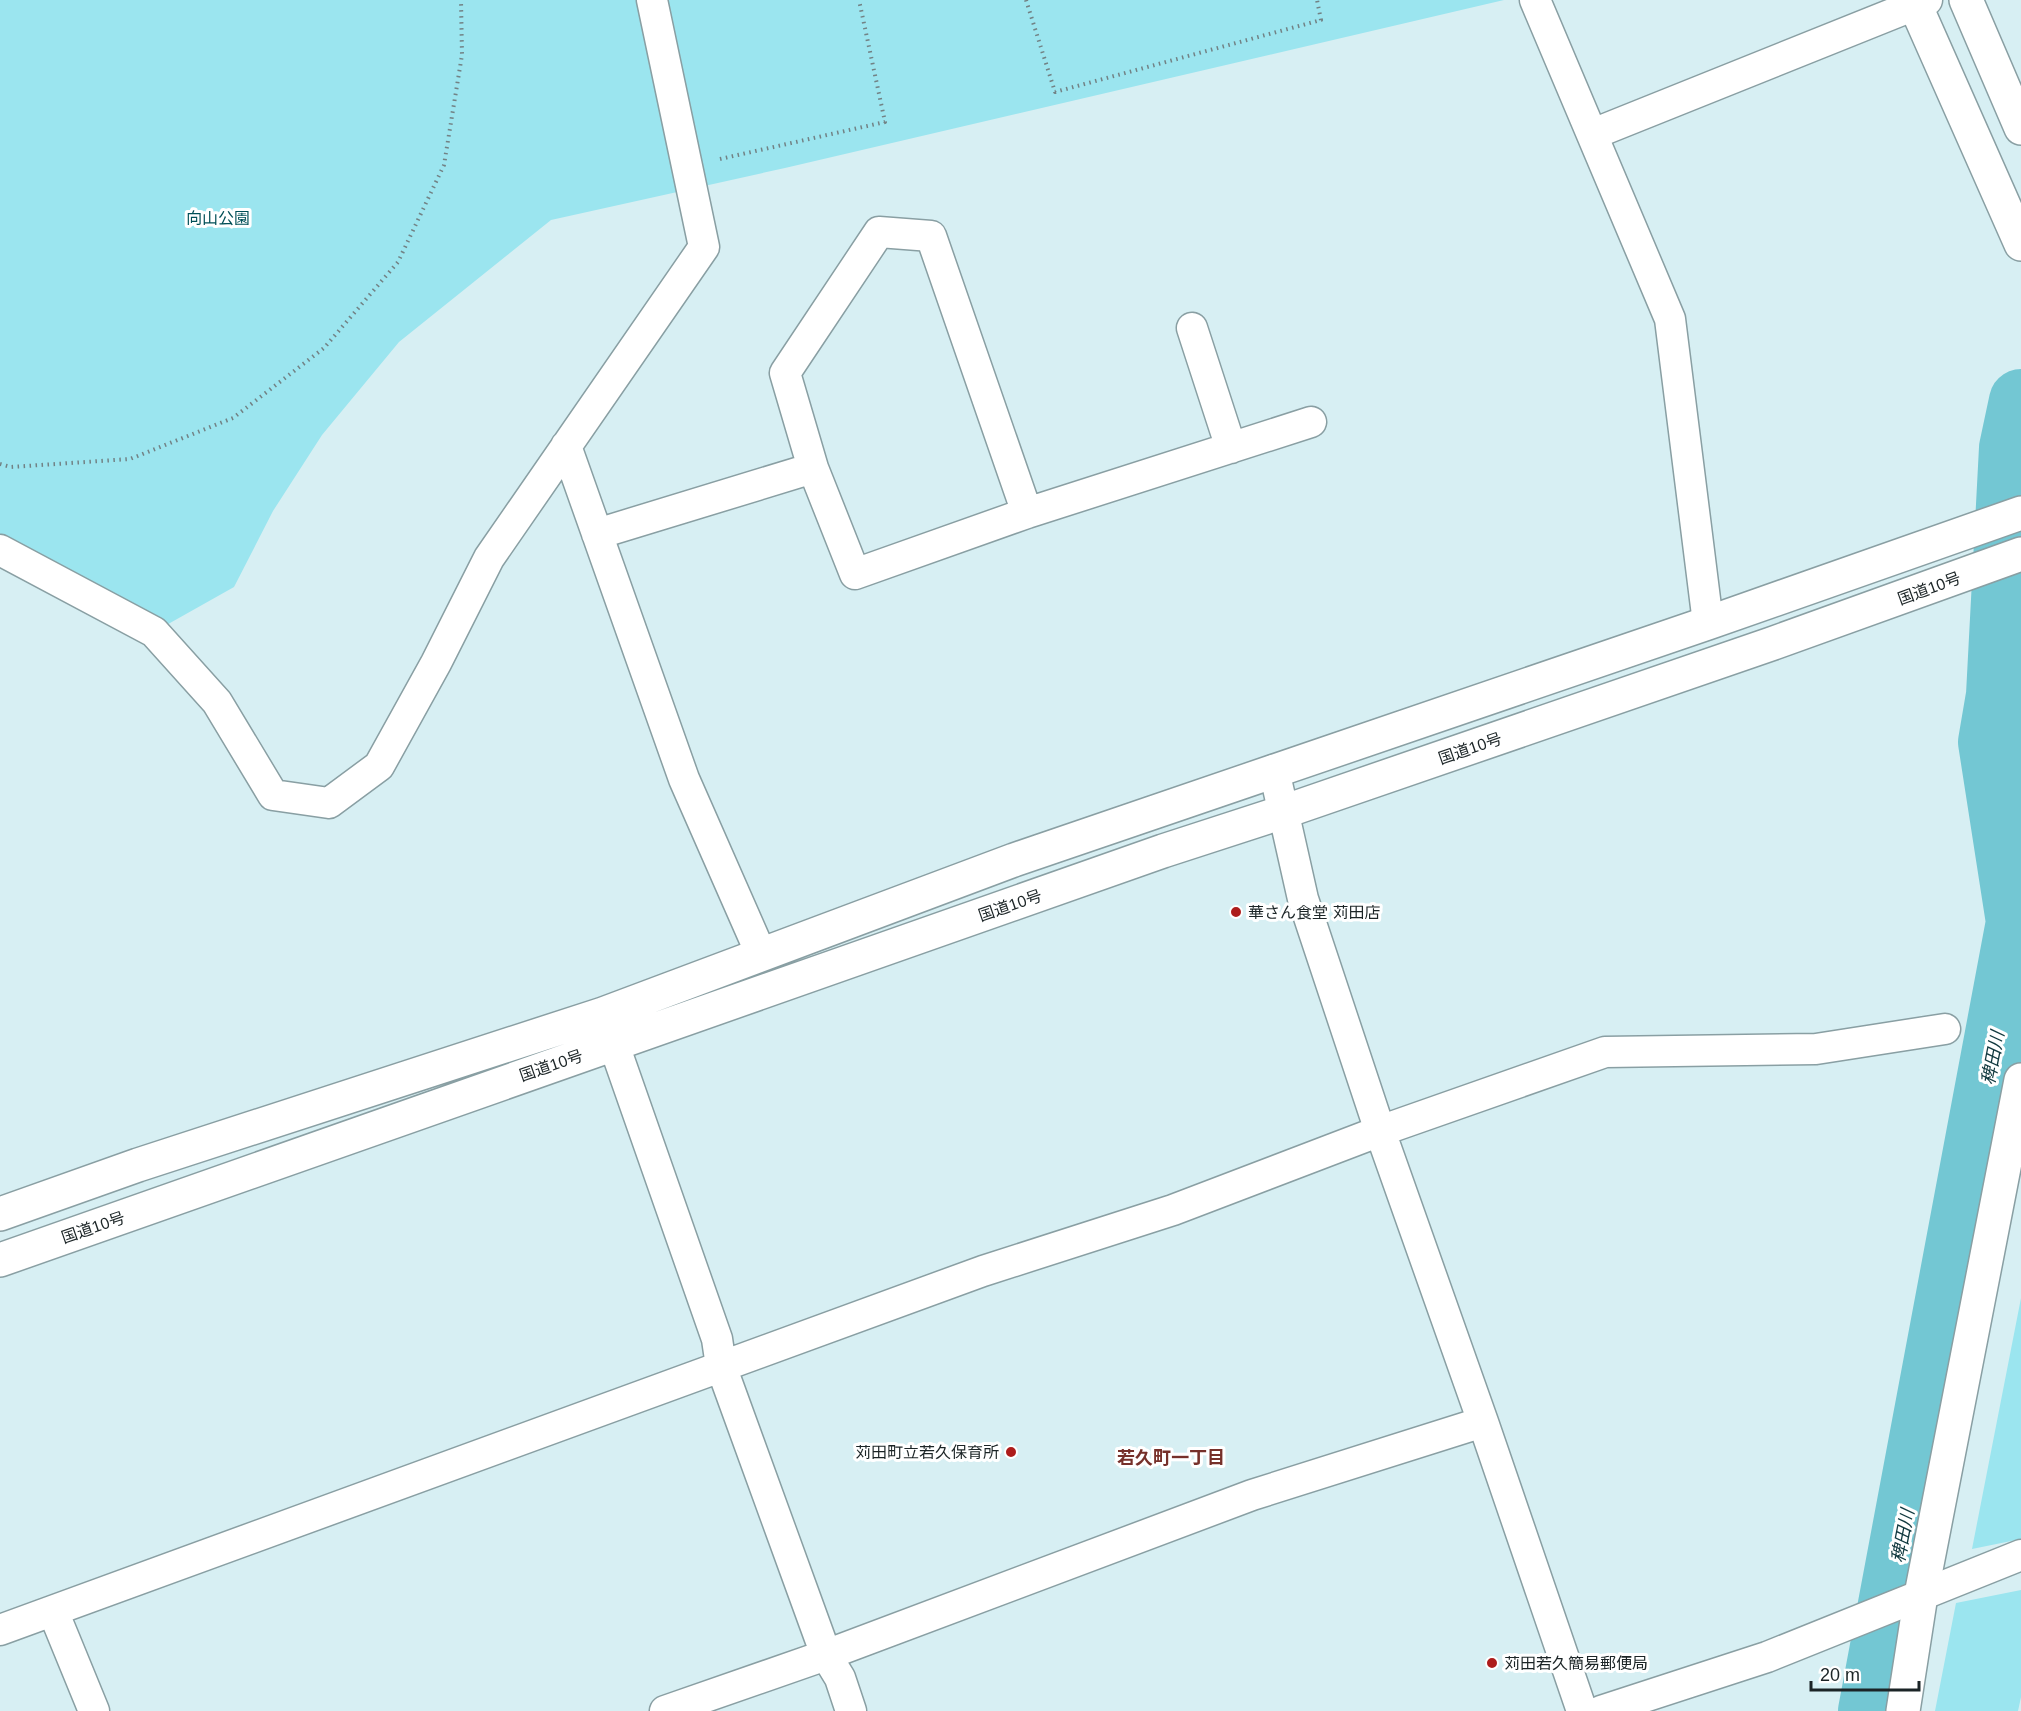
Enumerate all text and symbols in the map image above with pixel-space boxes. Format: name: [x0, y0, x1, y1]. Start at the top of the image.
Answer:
park label: 向山公園: [186, 210, 250, 227]
street label: 国道10号: [1895, 569, 1963, 608]
street label: 国道10号: [1436, 730, 1504, 767]
street label: 国道10号: [976, 887, 1044, 924]
place label: 華さん食堂 苅田店: [1248, 904, 1380, 921]
marker: 華さん食堂 苅田店: [1229, 905, 1243, 919]
water label: 稗田川: [1978, 1028, 2008, 1086]
street label: 国道10号: [517, 1047, 585, 1084]
street label: 国道10号: [59, 1209, 127, 1246]
place label: 苅田町立若久保育所: [855, 1444, 999, 1461]
marker: 苅田町立若久保育所: [1004, 1445, 1018, 1459]
district label: 若久町一丁目: [1117, 1448, 1225, 1468]
water label: 稗田川: [1888, 1506, 1918, 1564]
scale bar: [1811, 1654, 1919, 1692]
place label: 苅田若久簡易郵便局: [1504, 1655, 1648, 1672]
marker: 苅田若久簡易郵便局: [1485, 1656, 1499, 1670]
text: 20 m: [1820, 1665, 1860, 1685]

